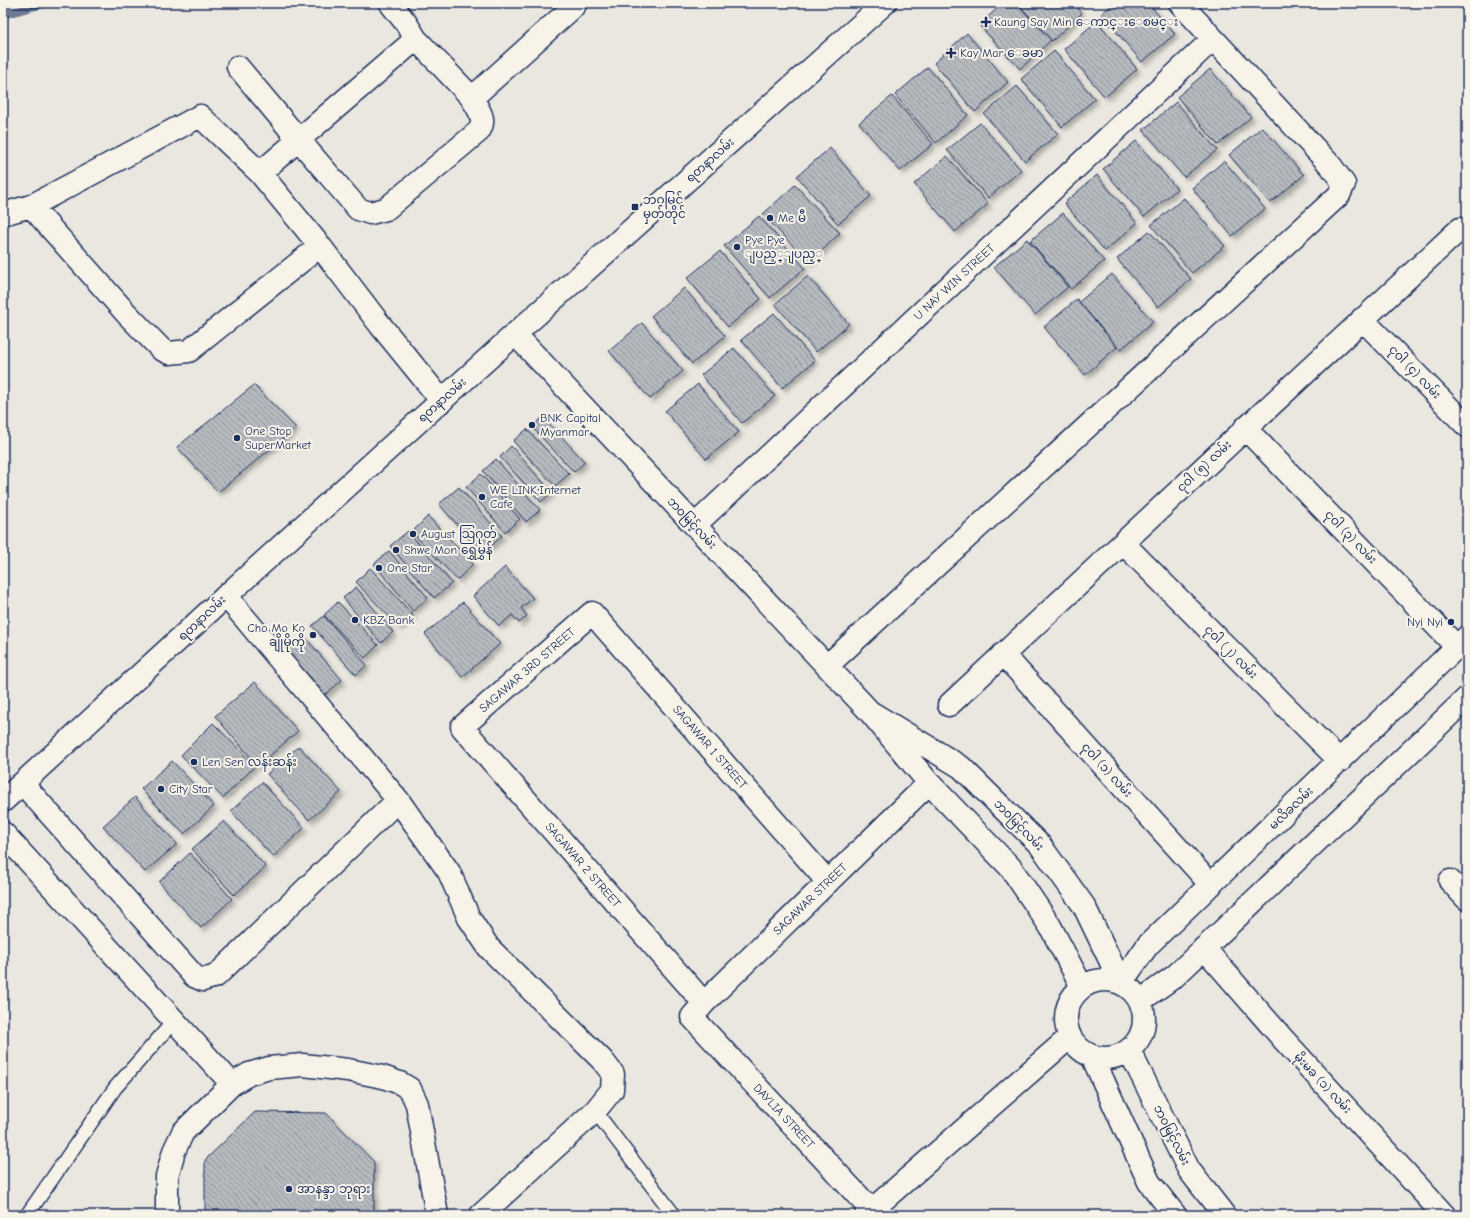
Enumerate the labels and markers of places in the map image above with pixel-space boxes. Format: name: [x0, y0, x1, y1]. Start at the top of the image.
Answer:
place label: Kaung Say Min ေကာင္းေစမင္း: [994, 15, 1178, 31]
marker: Kaung Say Min ေကာင္းေစမင္း: [981, 17, 991, 27]
place label: Kay Mar ေခမာ: [960, 46, 1044, 60]
marker: Kay Mar ေခမာ: [945, 47, 957, 59]
place label: ဘဝမြင့် မှတ်တိုင်: [643, 191, 686, 224]
marker: ဘဝမြင့် မှတ်တိုင်: [630, 202, 640, 212]
place label: Me မီ: [778, 209, 806, 225]
marker: Me မီ: [765, 213, 775, 223]
place label: Pye Pye ျပည့္ျပည့္: [745, 233, 823, 264]
marker: Pye Pye ျပည့္ျပည့္: [732, 242, 742, 252]
place label: BNK Capital Myanmar: [540, 411, 601, 439]
marker: BNK Capital Myanmar: [527, 420, 537, 430]
place label: One Stop SuperMarket: [245, 424, 311, 452]
marker: One Stop SuperMarket: [232, 433, 242, 443]
place label: WE LINK;Internet Cafe: [490, 483, 581, 511]
marker: WE LINK;Internet Cafe: [477, 492, 487, 502]
place label: August သြဂုတ်: [421, 525, 497, 544]
marker: August သြဂုတ်: [408, 529, 418, 539]
place label: Shwe Mon ရွှေမွှန်: [404, 541, 493, 560]
marker: Shwe Mon ရွှေမွှန်: [391, 545, 401, 555]
place label: One Star: [387, 561, 432, 575]
marker: One Star: [374, 563, 384, 573]
place label: KBZ Bank: [363, 613, 414, 627]
marker: KBZ Bank: [350, 615, 360, 625]
place label: Nyi Nyi: [1407, 615, 1443, 629]
marker: Nyi Nyi: [1446, 617, 1456, 627]
place label: Cho Mo Ko ချိုမိုကို: [247, 621, 305, 652]
marker: Cho Mo Ko ချိုမိုကို: [308, 630, 318, 640]
place label: Len Sen လန်းဆန်း: [202, 753, 297, 772]
marker: Len Sen လန်းဆန်း: [189, 757, 199, 767]
place label: City Star: [169, 782, 213, 796]
marker: City Star: [156, 784, 166, 794]
place label: အာနန္ဒာ ဘုရား: [297, 1182, 371, 1199]
marker: အာနန္ဒာ ဘုရား: [284, 1184, 294, 1194]

